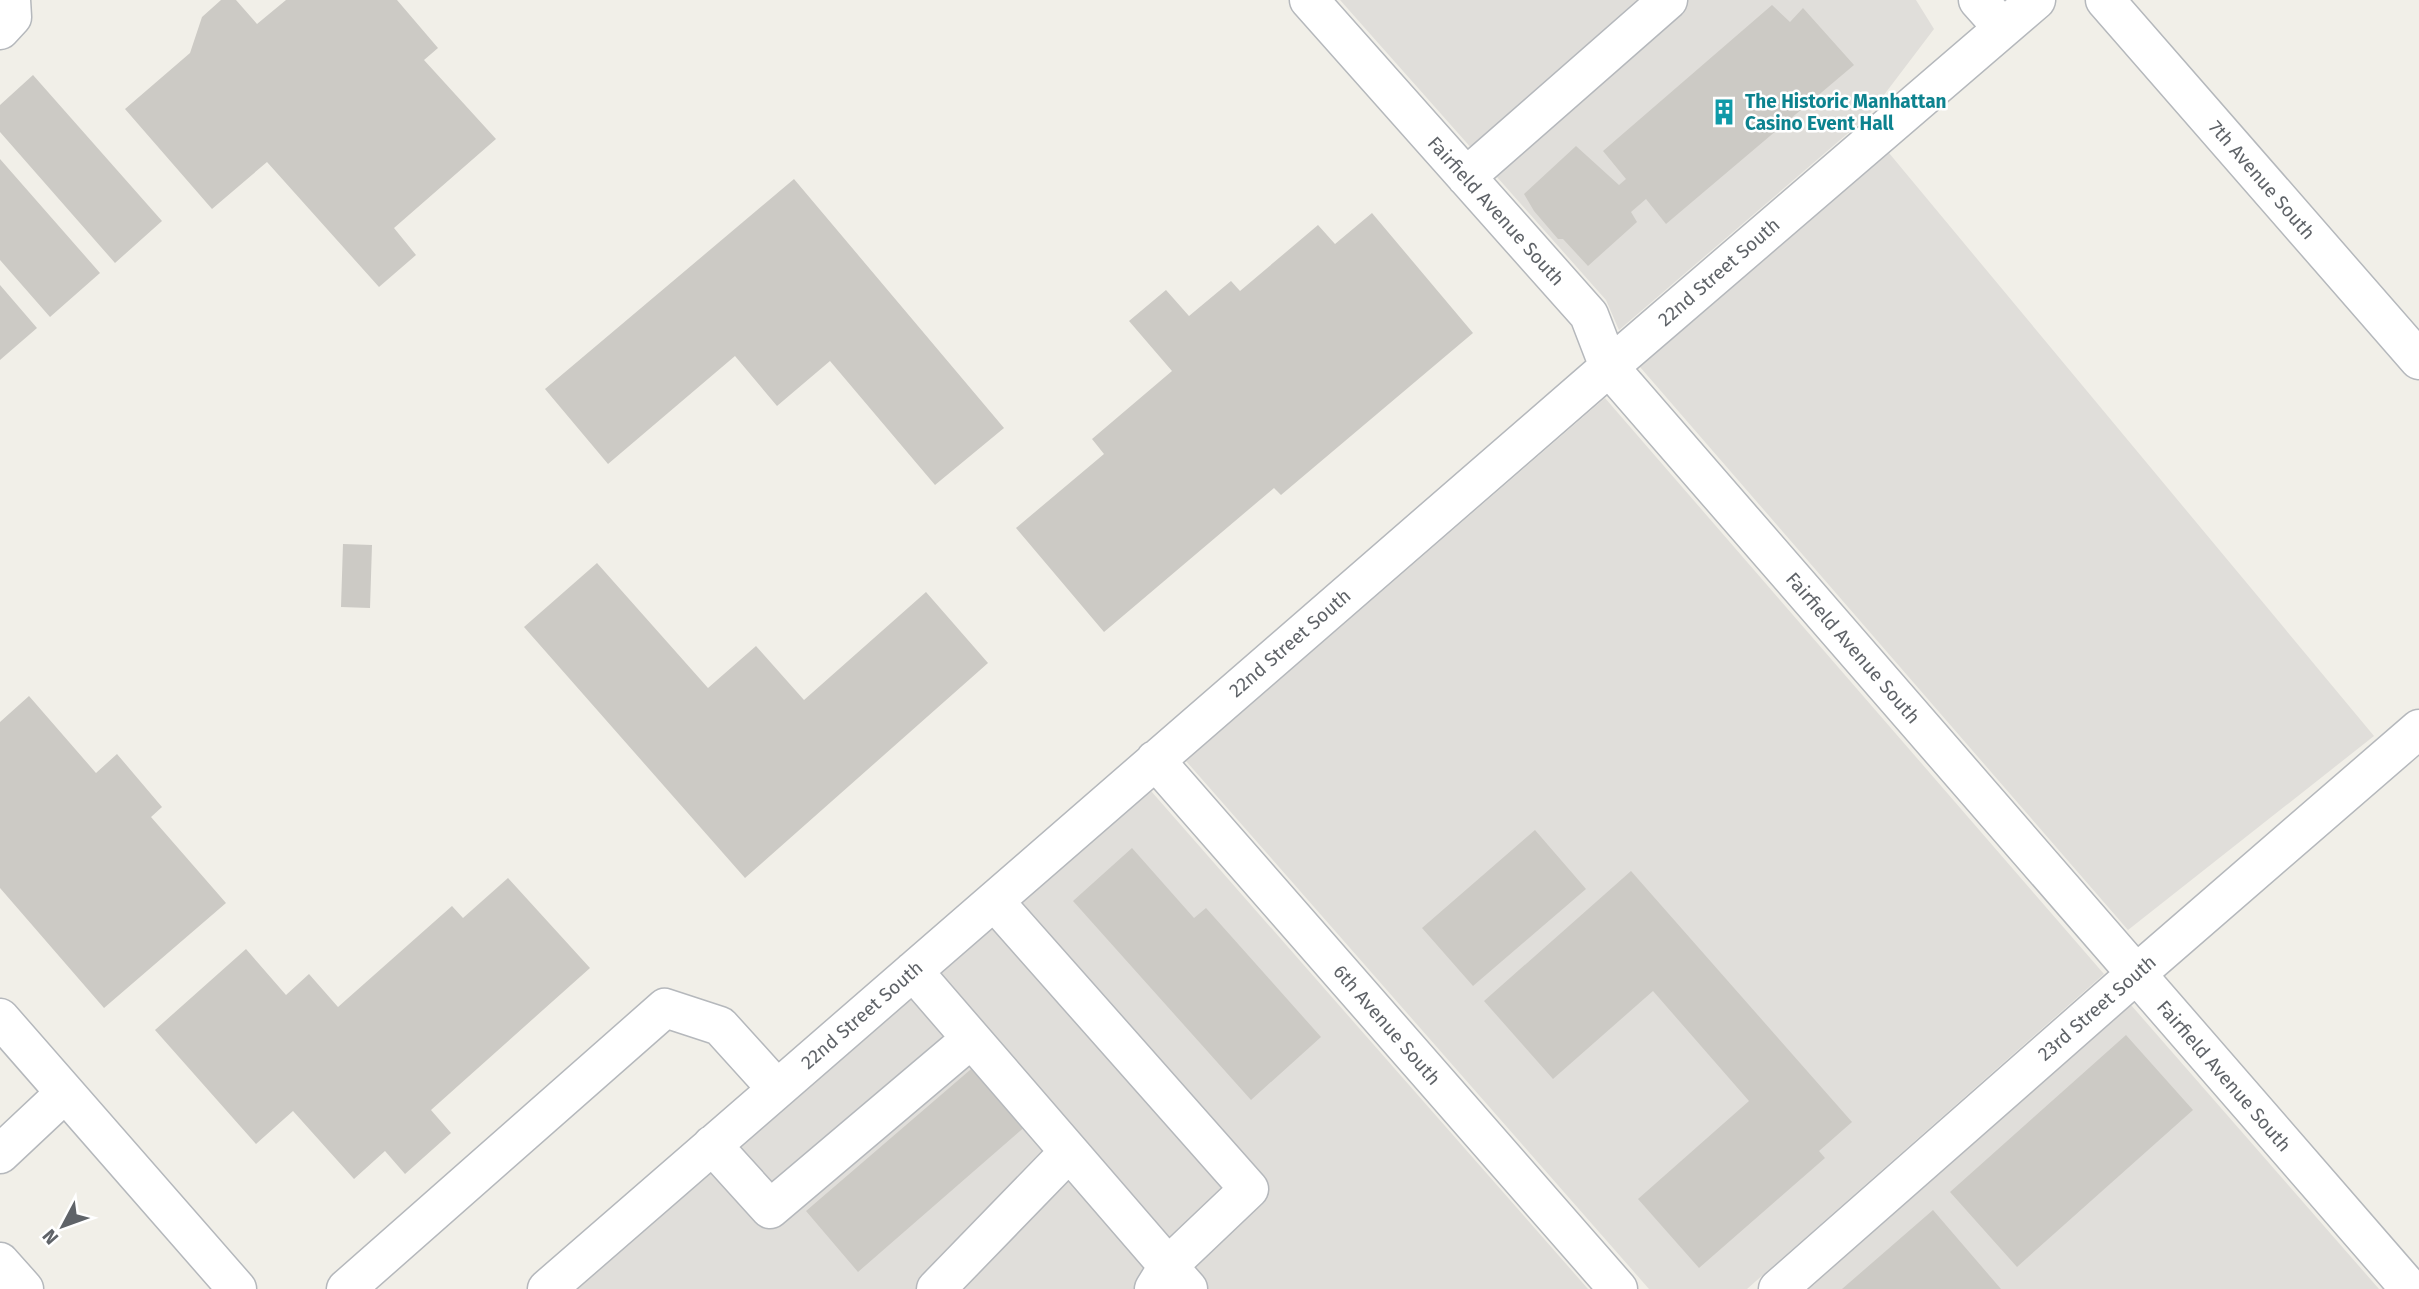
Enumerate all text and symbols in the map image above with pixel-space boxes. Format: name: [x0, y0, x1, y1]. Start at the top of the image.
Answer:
place label: The Historic Manhattan Casino Event Hall: [1745, 90, 1947, 135]
building icon: The Historic Manhattan Casino Event Hall: [1709, 97, 1739, 127]
street label: 7th Avenue South: [2204, 116, 2320, 244]
street label: Fairfield Avenue South: [1423, 132, 1569, 290]
street label: 22nd Street South: [1654, 213, 1784, 331]
street label: Fairfield Avenue South: [1781, 568, 1925, 728]
street label: 22nd Street South: [1225, 584, 1355, 702]
street label: 23rd Street South: [2033, 950, 2161, 1066]
street label: 22nd Street South: [797, 956, 927, 1074]
street label: 6th Avenue South: [1329, 960, 1445, 1090]
street label: Fairfield Avenue South: [2152, 996, 2296, 1156]
north arrow: [28, 1191, 98, 1261]
text: N: [38, 1225, 63, 1249]

